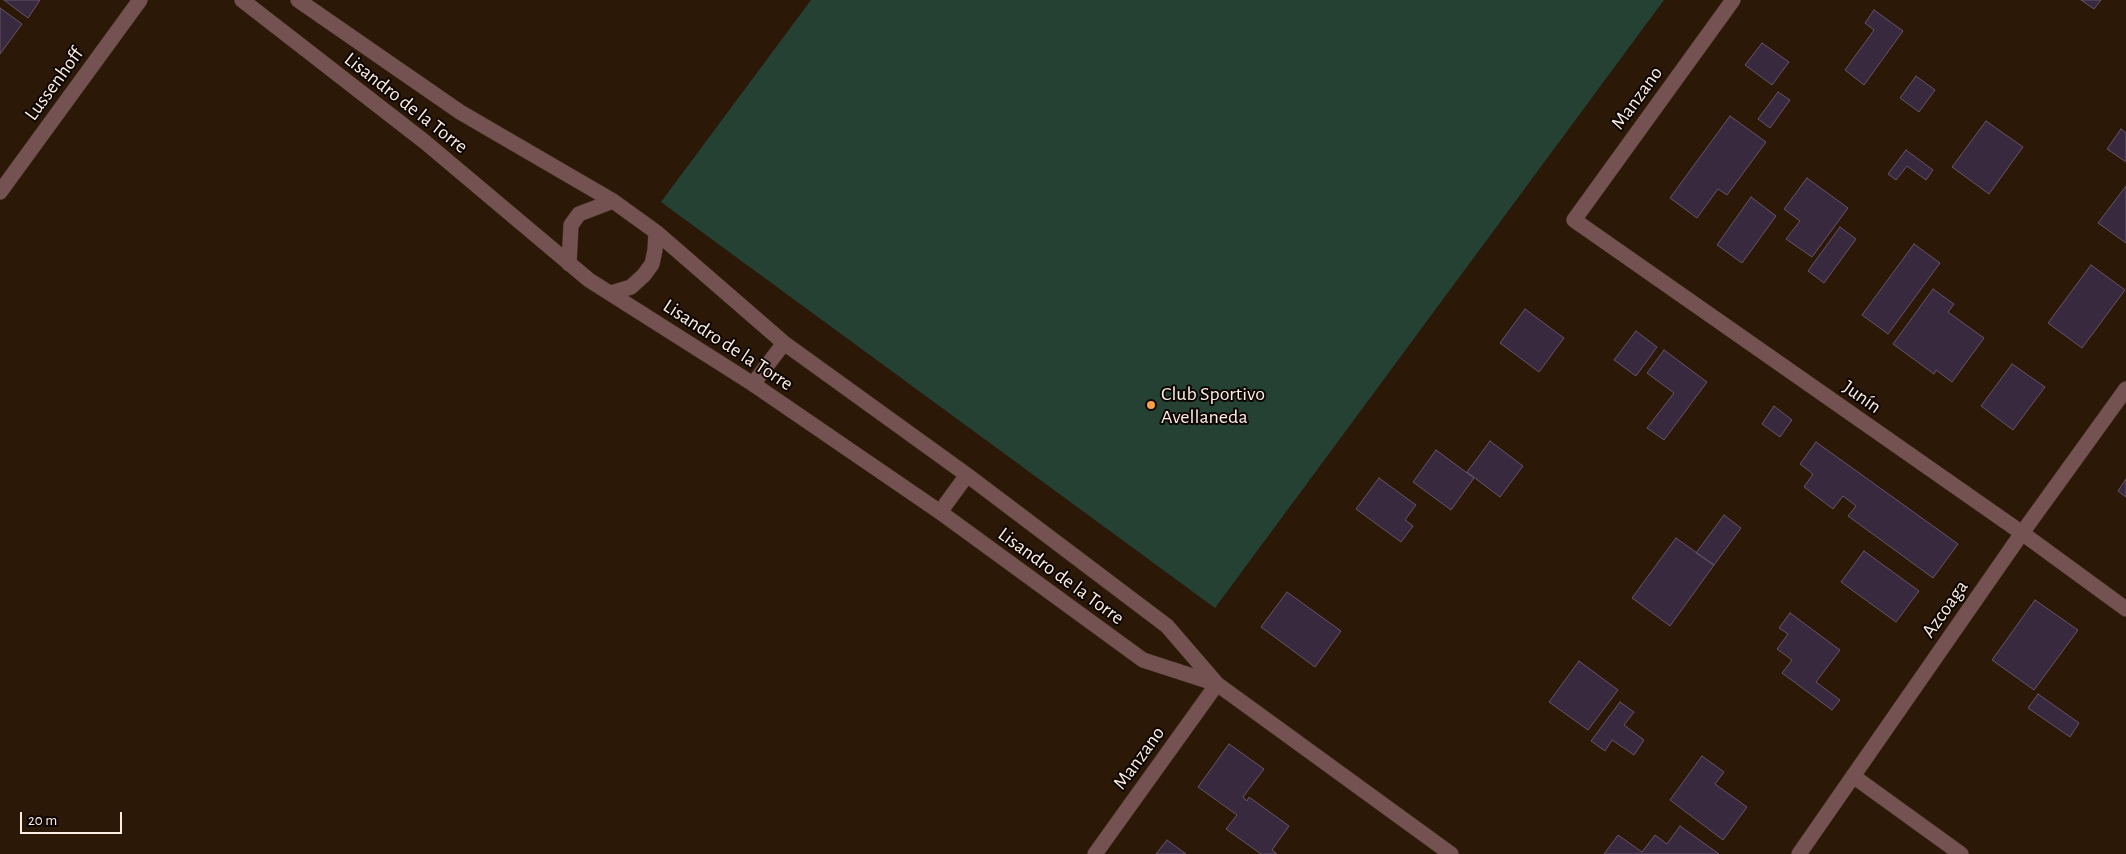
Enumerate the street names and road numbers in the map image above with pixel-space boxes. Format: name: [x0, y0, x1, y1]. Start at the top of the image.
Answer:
street label: Lussenhoff: [19, 43, 89, 125]
street label: Lisandro de la Torre: [339, 47, 473, 159]
street label: Manzano: [1606, 62, 1668, 134]
street label: Lisandro de la Torre: [658, 294, 798, 396]
street label: Junín: [1838, 375, 1886, 419]
street label: Lisandro de la Torre: [993, 522, 1129, 630]
street label: Azcoaga: [1917, 575, 1973, 643]
street label: Manzano: [1108, 722, 1170, 794]

